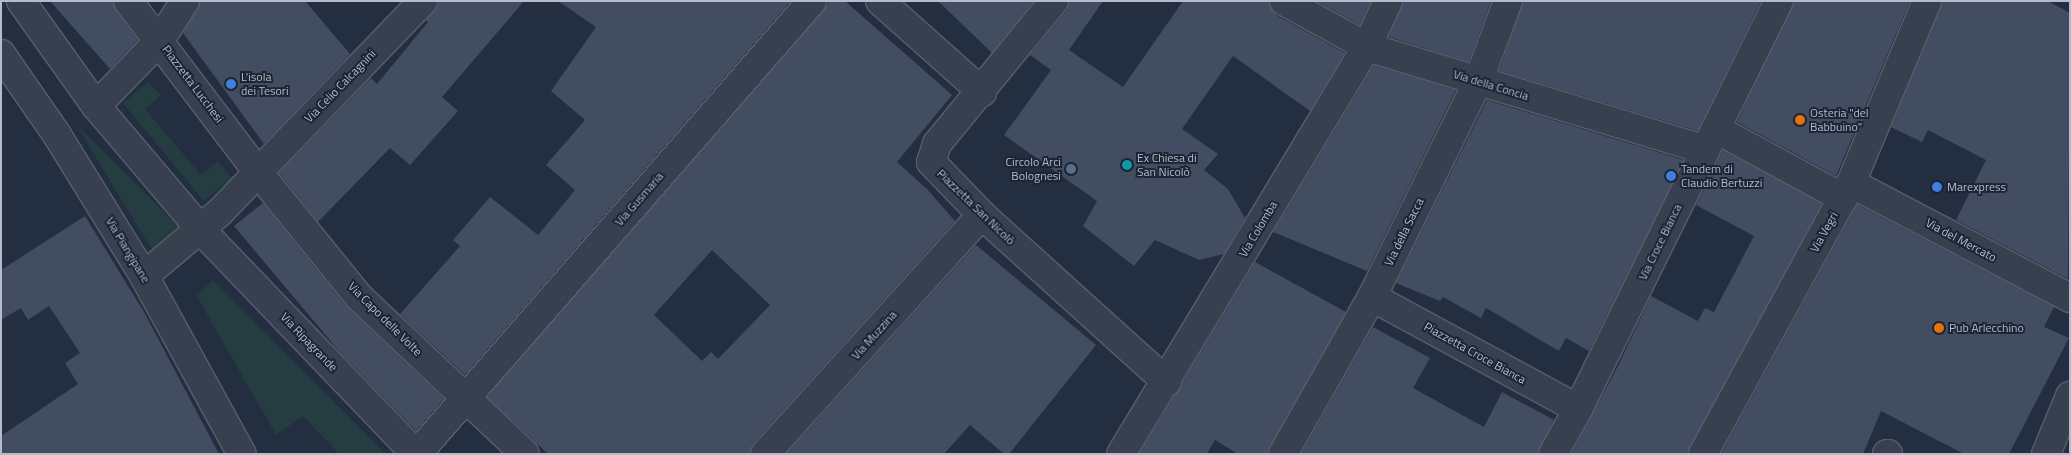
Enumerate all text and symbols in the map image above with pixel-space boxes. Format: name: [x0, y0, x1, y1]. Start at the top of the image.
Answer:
street label: Piazzetta Lucchesi: [159, 43, 227, 125]
street label: Via Celio Calcagnini: [301, 46, 379, 126]
street label: Via della Concia: [1452, 67, 1530, 103]
place label: L'isola dei Tesori: [241, 70, 289, 98]
marker: L'isola dei Tesori: [225, 78, 237, 90]
place label: Osteria "del Babbuino": [1810, 106, 1869, 134]
marker: Osteria "del Babbuino": [1794, 114, 1806, 126]
place label: Ex Chiesa di San Nicolò: [1137, 151, 1197, 179]
place label: Circolo Arci Bolognesi: [1006, 155, 1061, 183]
marker: Ex Chiesa di San Nicolò: [1121, 159, 1133, 171]
place label: Tandem di Claudio Bertuzzi: [1681, 162, 1762, 190]
marker: Circolo Arci Bolognesi: [1065, 163, 1077, 175]
street label: Piazzetta San Nicolò: [934, 166, 1018, 248]
street label: Via Gusmaria: [612, 169, 666, 229]
marker: Tandem di Claudio Bertuzzi: [1665, 170, 1677, 182]
place label: Marexpress: [1947, 180, 2006, 194]
marker: Marexpress: [1931, 181, 1943, 193]
street label: Via della Sacca: [1381, 196, 1427, 268]
street label: Via Colomba: [1236, 199, 1280, 259]
street label: Via Croce Bianca: [1635, 202, 1685, 282]
street label: Via Vegri: [1807, 209, 1841, 255]
street label: Via Piangipane: [103, 215, 153, 285]
street label: Via del Mercato: [1923, 215, 1999, 265]
street label: Via Capo delle Volte: [345, 279, 425, 359]
street label: Via Muzzina: [848, 308, 900, 362]
street label: Via Ripagrande: [277, 310, 341, 374]
street label: Piazzetta Croce Bianca: [1422, 319, 1528, 387]
place label: Pub Arlecchino: [1949, 321, 2024, 335]
marker: Pub Arlecchino: [1933, 322, 1945, 334]

